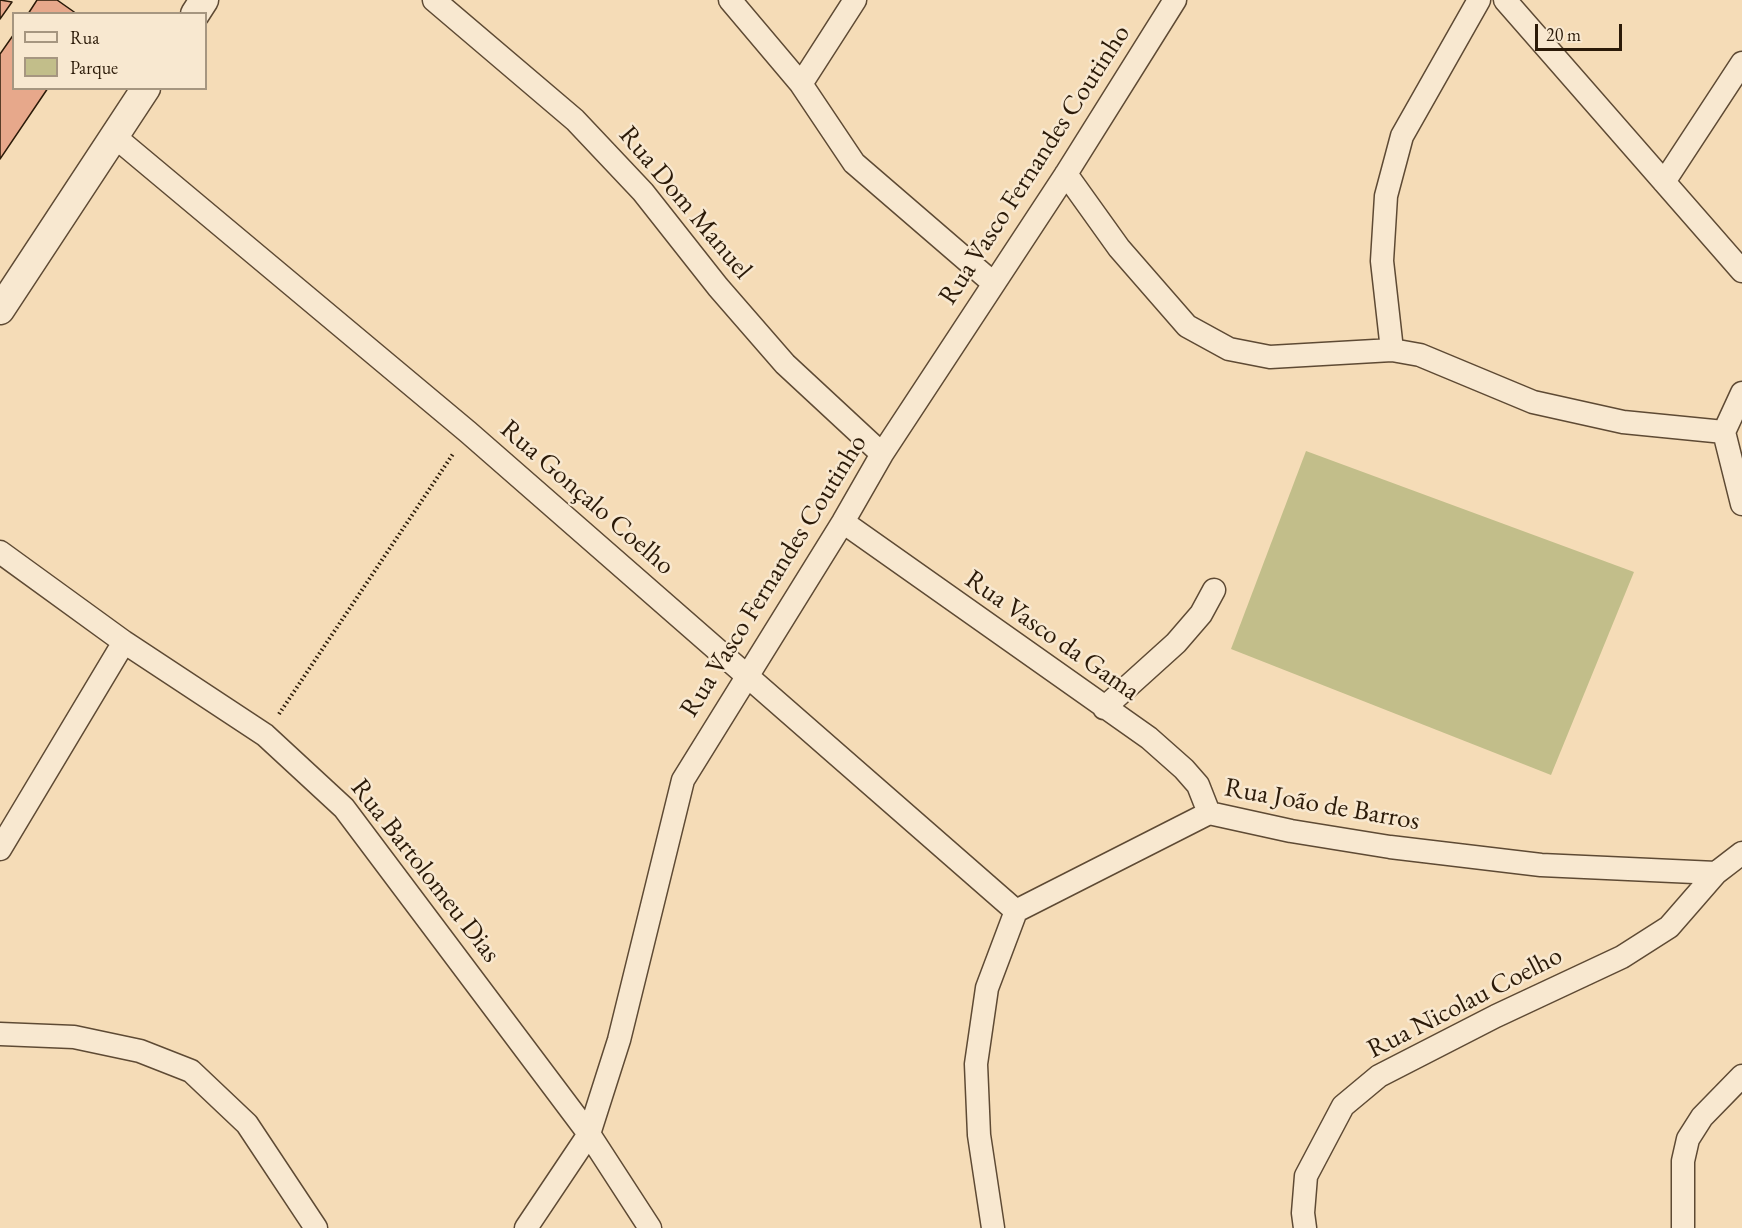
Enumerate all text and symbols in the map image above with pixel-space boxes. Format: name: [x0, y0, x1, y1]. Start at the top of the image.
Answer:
legend: [12, 12, 207, 90]
scale bar: [1538, 12, 1625, 50]
street label: Rua Vasco Fernandes Coutinho: [932, 19, 1138, 311]
text: 20 m: [1546, 23, 1581, 46]
text: Rua: [70, 26, 100, 49]
text: Parque: [70, 56, 118, 79]
street label: Rua Dom Manuel: [612, 120, 758, 286]
street label: Rua Gonçalo Coelho: [493, 413, 681, 583]
street label: Rua Vasco Fernandes Coutinho: [674, 429, 874, 723]
street label: Rua Vasco da Gama: [958, 564, 1146, 708]
street label: Rua João de Barros: [1222, 772, 1422, 838]
street label: Rua Bartolomeu Dias: [343, 773, 507, 969]
street label: Rua Nicolau Coelho: [1362, 940, 1568, 1066]

